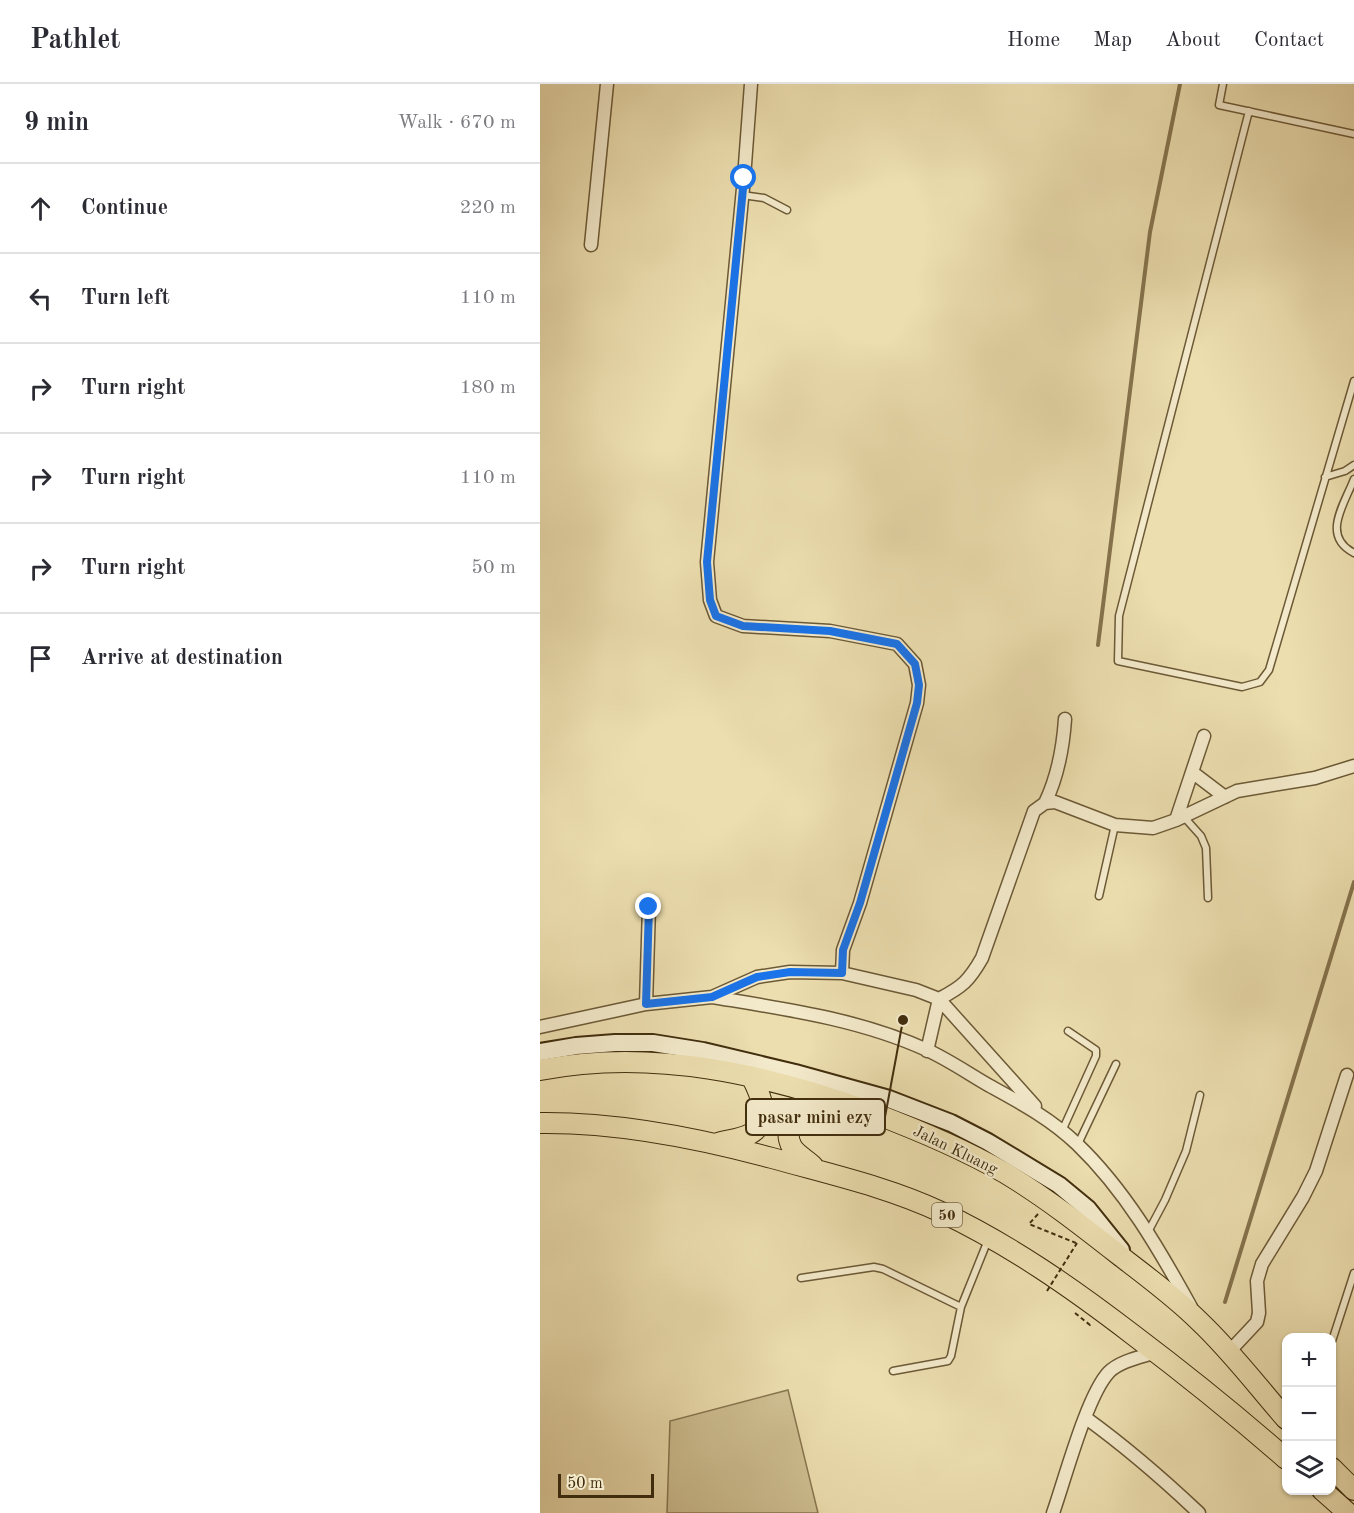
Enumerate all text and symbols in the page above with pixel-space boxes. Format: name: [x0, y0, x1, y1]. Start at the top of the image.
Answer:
text: Pathlet: [30, 27, 121, 55]
text: Home: [1007, 30, 1060, 51]
text: Map: [1093, 30, 1132, 51]
text: About: [1165, 30, 1221, 51]
text: Contact: [1254, 30, 1324, 51]
text: 9 min: [24, 110, 89, 136]
text: Walk · 670 m: [397, 113, 516, 133]
route start: [730, 164, 756, 190]
icon: ahead: [24, 192, 57, 225]
text: Continue: [81, 197, 168, 219]
text: 220 m: [460, 198, 516, 218]
icon: left: [24, 282, 57, 315]
text: Turn left: [81, 287, 170, 309]
text: 110 m: [460, 288, 516, 308]
icon: right: [24, 372, 57, 405]
text: Turn right: [81, 377, 185, 399]
text: 180 m: [460, 378, 516, 398]
icon: right: [24, 462, 57, 495]
text: Turn right: [81, 467, 185, 489]
text: 110 m: [460, 468, 516, 488]
icon: right: [24, 552, 57, 585]
text: Turn right: [81, 557, 185, 579]
text: 50 m: [471, 558, 516, 578]
icon: arrive: [24, 642, 57, 675]
text: Arrive at destination: [81, 647, 283, 669]
route end: [635, 893, 661, 919]
callout: pasar mini ezy: [746, 1099, 885, 1135]
text: pasar mini ezy: [758, 1109, 872, 1127]
street label: Jalan Kluang: [910, 1123, 1000, 1178]
road number: 50: [932, 1203, 962, 1227]
map controls: [1282, 1333, 1336, 1495]
button: +: [1282, 1333, 1336, 1387]
button: −: [1282, 1387, 1336, 1441]
button: layers: [1282, 1441, 1336, 1495]
scale bar: [558, 1471, 654, 1498]
text: 50 m: [567, 1476, 603, 1492]

